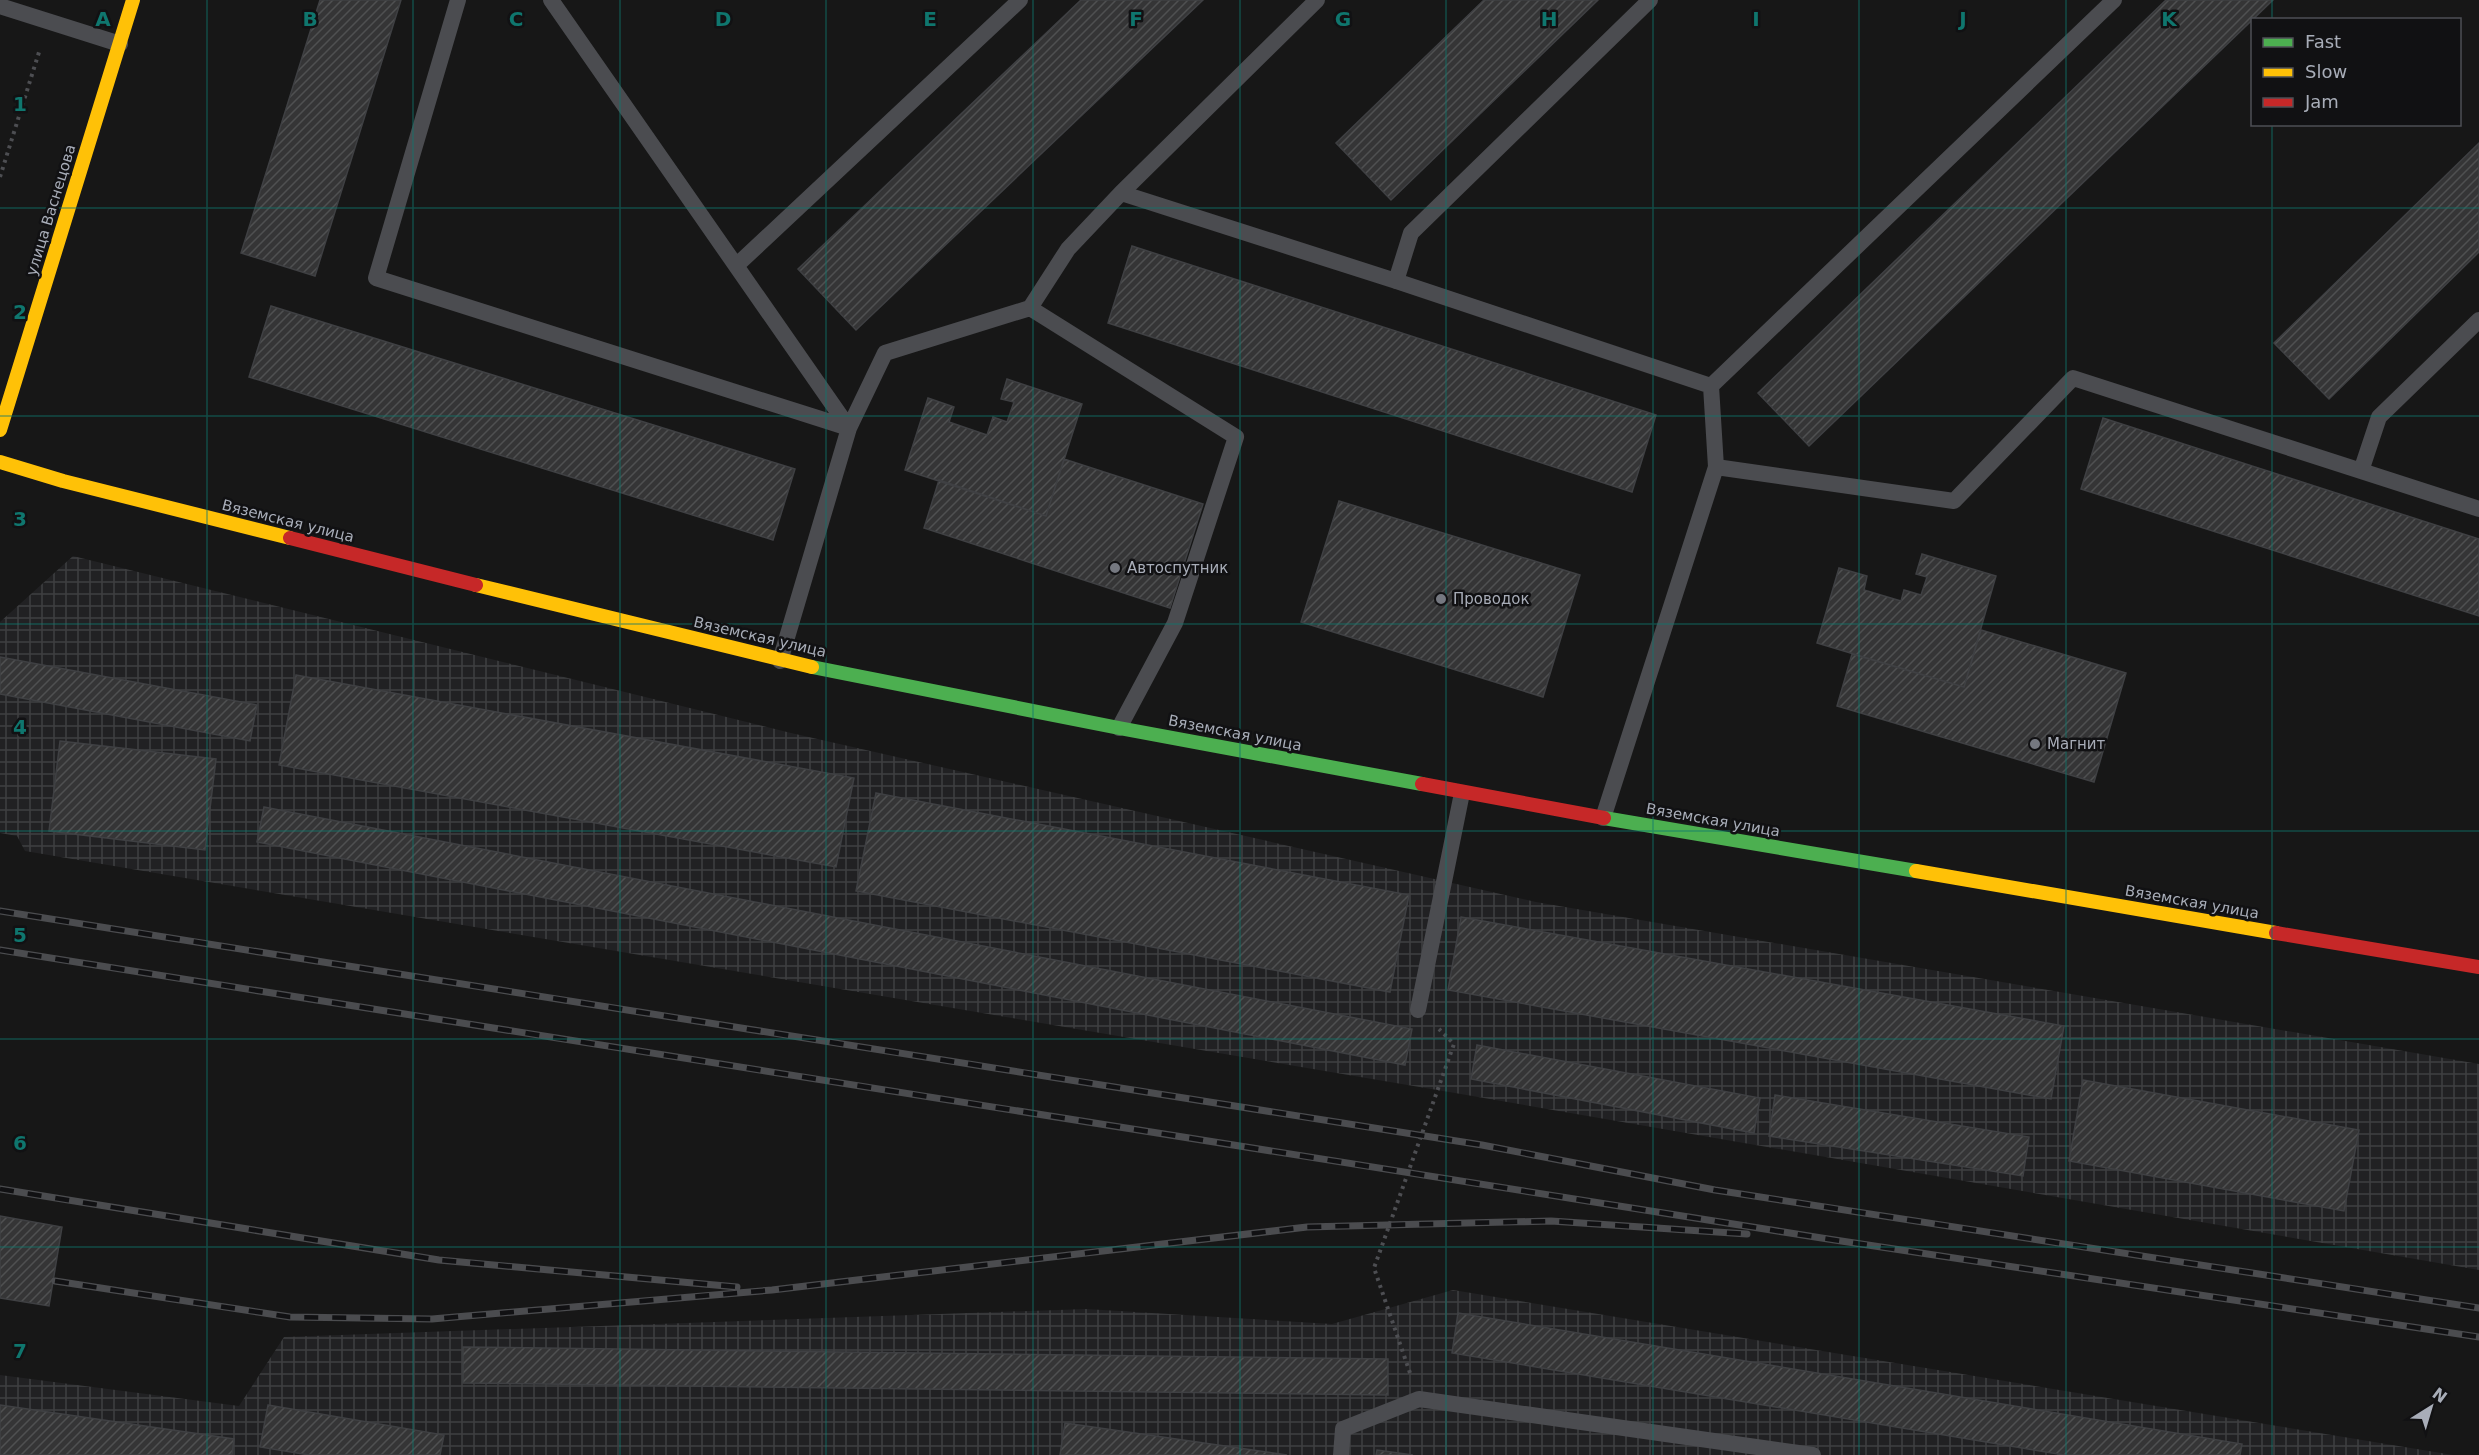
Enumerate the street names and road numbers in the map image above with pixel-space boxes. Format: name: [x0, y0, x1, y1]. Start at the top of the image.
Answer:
street label: улица Васнецова: [22, 142, 80, 278]
street label: Вяземская улица: [220, 496, 356, 546]
street label: Вяземская улица: [692, 613, 828, 661]
street label: Вяземская улица: [1167, 711, 1303, 755]
street label: Вяземская улица: [1645, 799, 1781, 841]
street label: Вяземская улица: [2124, 881, 2260, 923]

